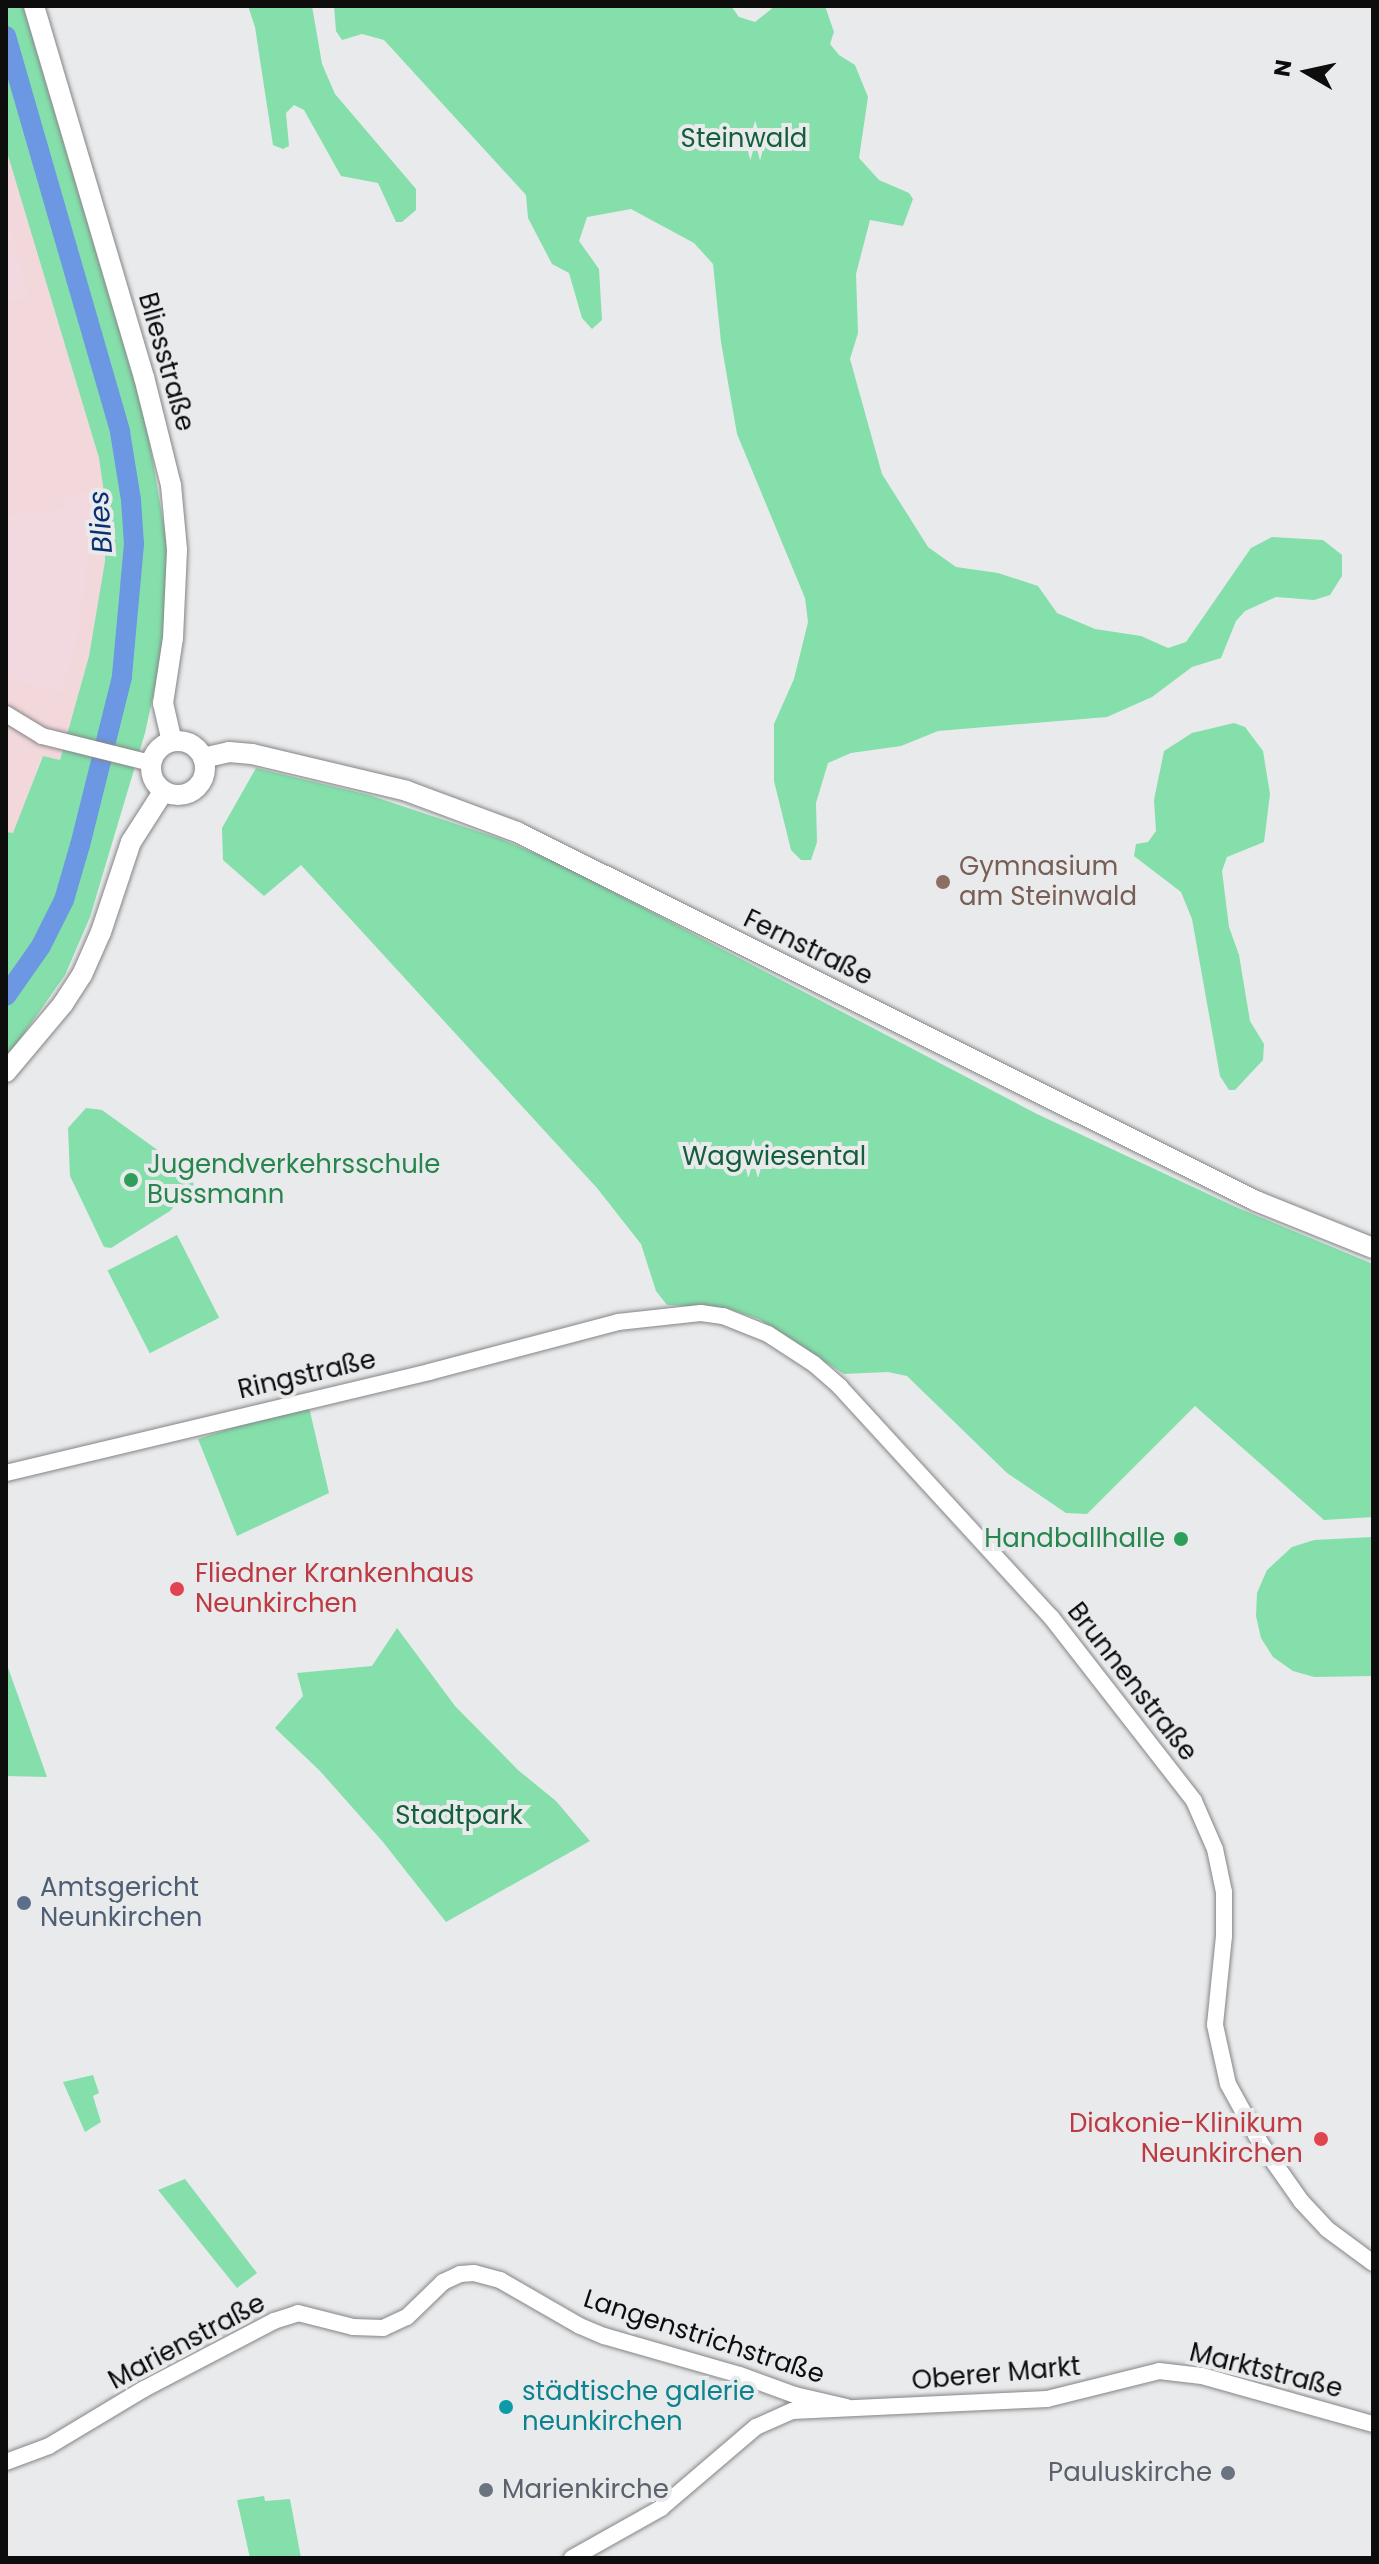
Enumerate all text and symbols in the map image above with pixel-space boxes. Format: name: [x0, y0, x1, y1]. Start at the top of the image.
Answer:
north arrow: [1267, 32, 1347, 112]
text: N: [1266, 58, 1299, 79]
park label: Steinwald: [681, 123, 807, 155]
street label: Bliesstraße: [131, 289, 201, 435]
water label: Blies: [82, 489, 120, 555]
place label: Gymnasium am Steinwald: [959, 851, 1137, 912]
marker: Gymnasium am Steinwald: [934, 873, 952, 891]
street label: Fernstraße: [738, 903, 878, 993]
park label: Wagwiesental: [682, 1141, 866, 1173]
place label: Jugendverkehrsschule Bussmann: [147, 1149, 440, 1210]
marker: Jugendverkehrsschule Bussmann: [122, 1171, 140, 1189]
street label: Ringstraße: [235, 1344, 379, 1406]
place label: Handballhalle: [984, 1523, 1165, 1555]
marker: Handballhalle: [1172, 1530, 1190, 1548]
place label: Fliedner Krankenhaus Neunkirchen: [195, 1558, 474, 1620]
marker: Fliedner Krankenhaus Neunkirchen: [166, 1578, 188, 1600]
street label: Brunnenstraße: [1060, 1597, 1204, 1767]
park label: Stadtpark: [395, 1800, 523, 1832]
place label: Amtsgericht Neunkirchen: [40, 1872, 202, 1934]
marker: Amtsgericht Neunkirchen: [15, 1894, 33, 1912]
place label: Diakonie-Klinikum Neunkirchen: [1069, 2108, 1303, 2170]
marker: Diakonie-Klinikum Neunkirchen: [1310, 2128, 1332, 2150]
street label: Langenstrichstraße: [580, 2283, 828, 2391]
street label: Marienstraße: [103, 2288, 271, 2396]
street label: Marktstraße: [1186, 2337, 1346, 2405]
street label: Oberer Markt: [910, 2351, 1082, 2397]
place label: städtische galerie neunkirchen: [522, 2376, 755, 2438]
marker: städtische galerie neunkirchen: [497, 2398, 515, 2416]
place label: Pauluskirche: [1048, 2457, 1212, 2489]
marker: Pauluskirche: [1219, 2464, 1237, 2482]
place label: Marienkirche: [502, 2474, 669, 2506]
marker: Marienkirche: [477, 2481, 495, 2499]

